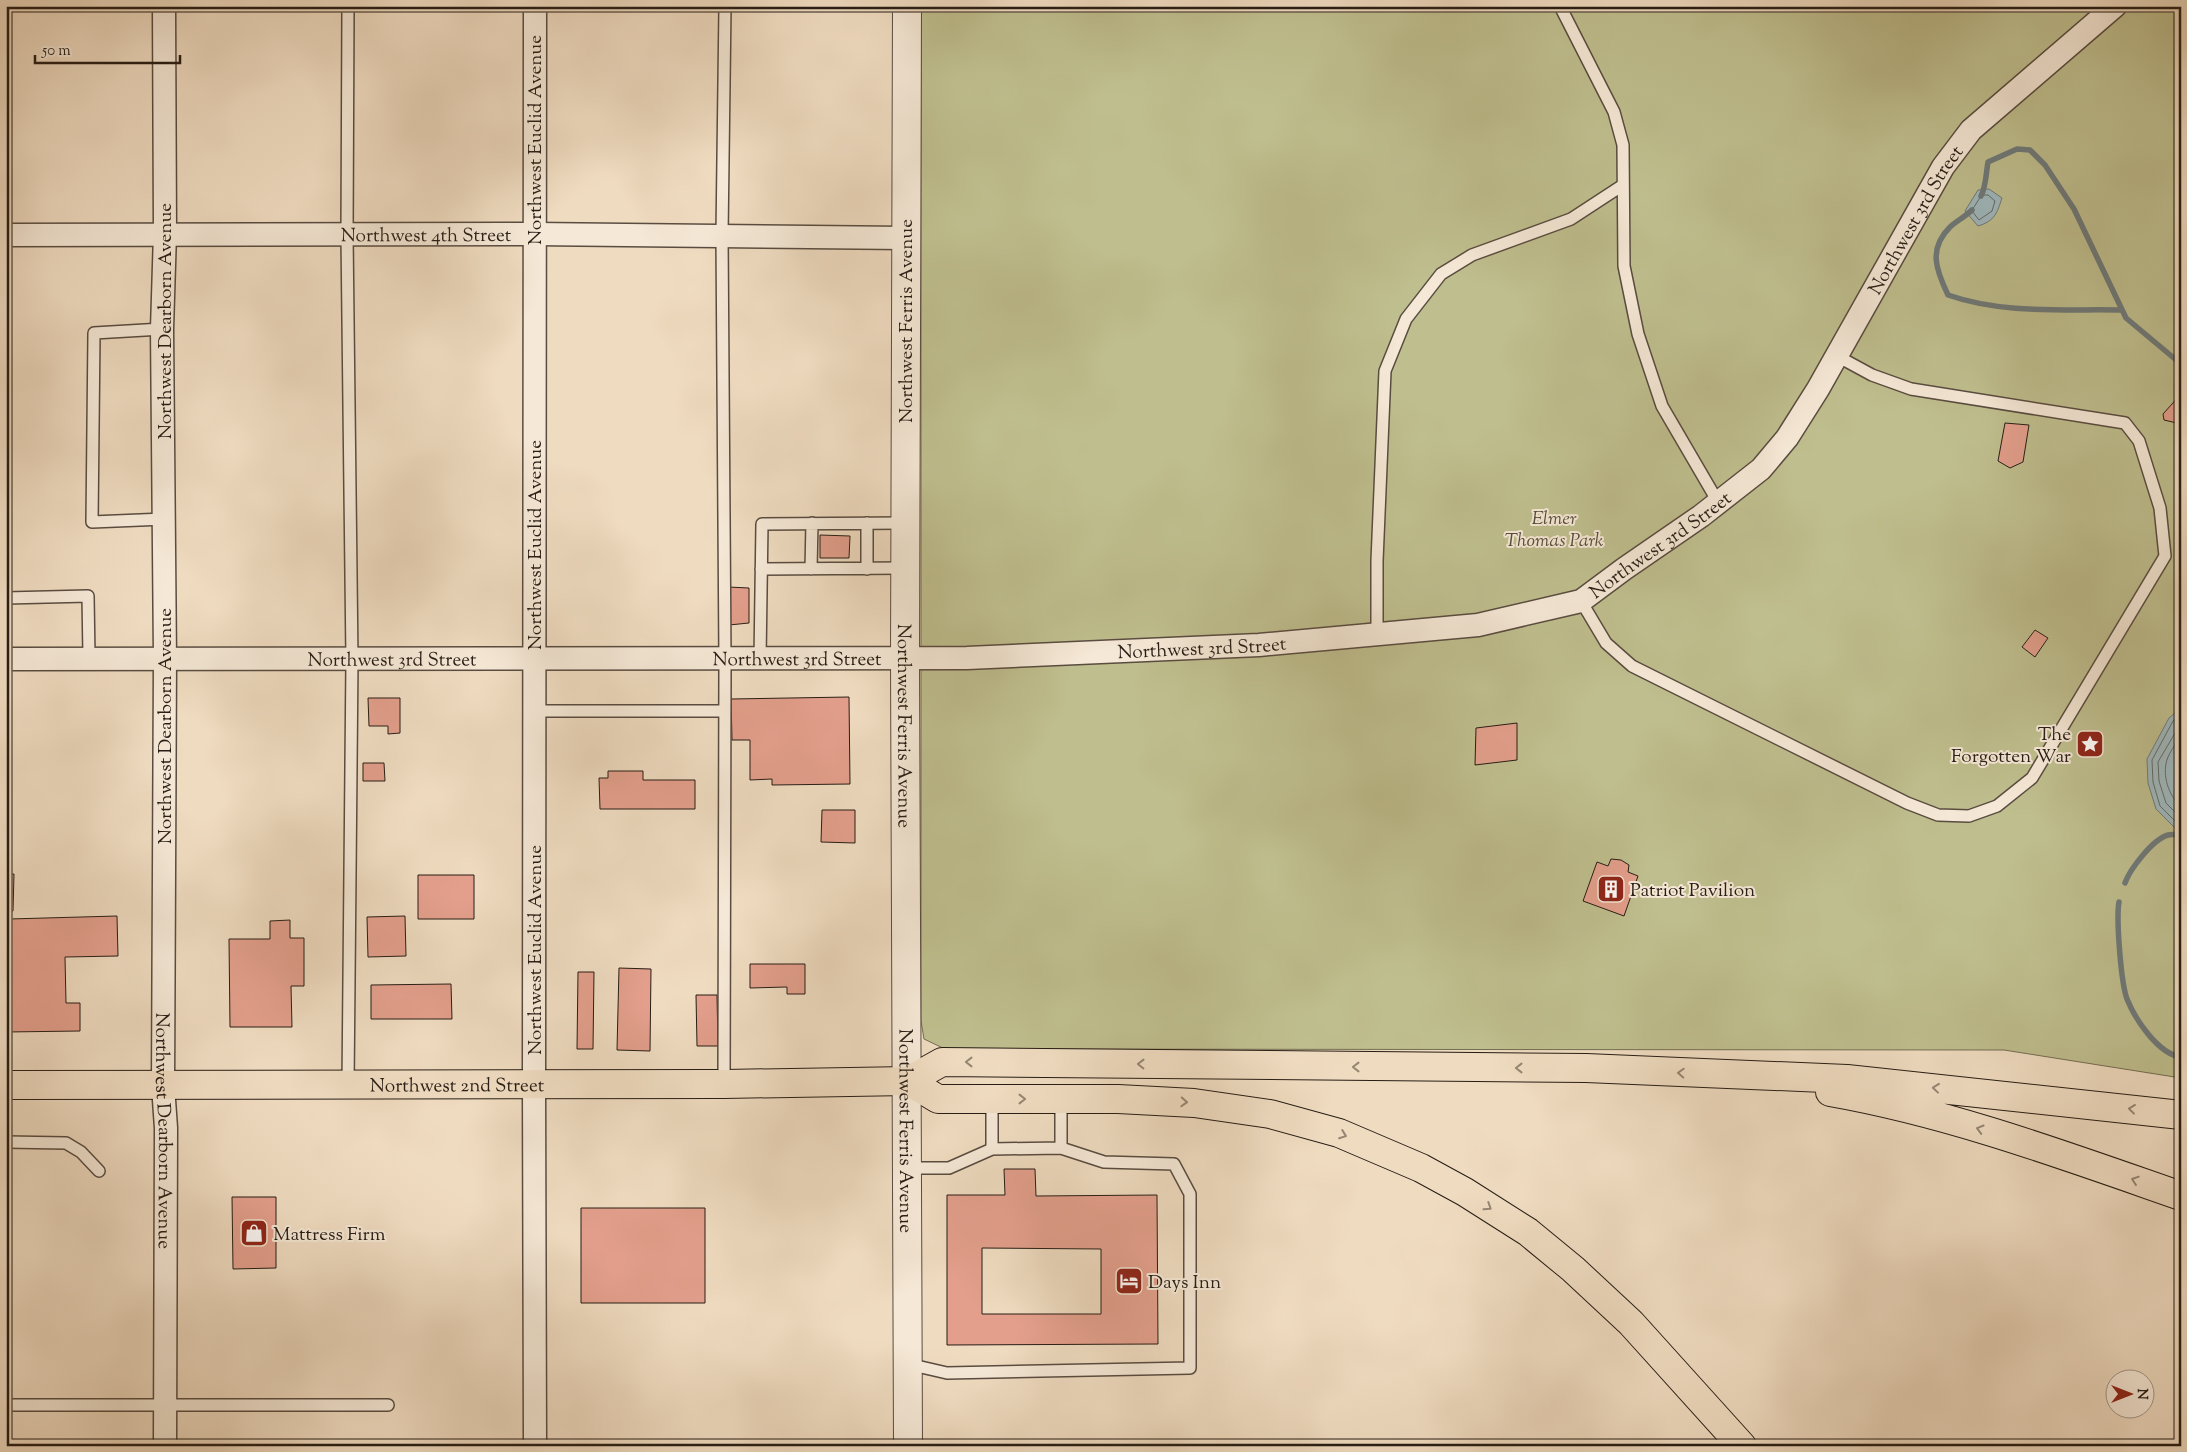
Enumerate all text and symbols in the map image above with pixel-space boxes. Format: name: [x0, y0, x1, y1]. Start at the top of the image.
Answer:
scale bar: [35, 32, 180, 64]
street label: Northwest Euclid Avenue: [523, 35, 550, 245]
text: 50 m: [41, 41, 71, 62]
street label: Northwest 3rd Street: [1863, 140, 1971, 300]
street label: Northwest Dearborn Avenue: [153, 203, 180, 439]
street label: Northwest Ferris Avenue: [894, 219, 921, 423]
street label: Northwest 4th Street: [341, 223, 512, 250]
street label: Northwest Euclid Avenue: [523, 440, 550, 650]
street label: Northwest 3rd Street: [1584, 486, 1738, 606]
park label: Elmer Thomas Park: [1505, 506, 1604, 555]
street label: Northwest Dearborn Avenue: [153, 608, 180, 844]
street label: Northwest Ferris Avenue: [889, 624, 917, 828]
street label: Northwest 3rd Street: [1117, 632, 1288, 667]
street label: Northwest 3rd Street: [712, 647, 882, 674]
street label: Northwest 3rd Street: [307, 648, 477, 675]
place label: The Forgotten War: [1951, 722, 2071, 771]
place icon: The Forgotten War: [2075, 729, 2105, 759]
street label: Northwest Euclid Avenue: [523, 845, 550, 1055]
building icon: Patriot Pavilion: [1596, 874, 1626, 904]
place label: Patriot Pavilion: [1630, 878, 1755, 905]
street label: Northwest Dearborn Avenue: [147, 1013, 177, 1249]
street label: Northwest Ferris Avenue: [890, 1029, 918, 1233]
one-way arrow: [965, 1057, 972, 1067]
one-way arrow: [1137, 1059, 1145, 1070]
one-way arrow: [1352, 1062, 1360, 1072]
one-way arrow: [1515, 1062, 1523, 1073]
one-way arrow: [1677, 1067, 1685, 1078]
street label: Northwest 2nd Street: [370, 1073, 545, 1100]
one-way arrow: [1932, 1083, 1940, 1094]
one-way arrow: [1018, 1094, 1026, 1104]
one-way arrow: [1180, 1097, 1188, 1108]
one-way arrow: [2128, 1104, 2136, 1115]
one-way arrow: [1977, 1125, 1985, 1135]
one-way arrow: [1338, 1129, 1346, 1139]
one-way arrow: [2131, 1176, 2139, 1186]
one-way arrow: [1483, 1200, 1492, 1210]
shop icon: Mattress Firm: [239, 1218, 269, 1248]
place label: Mattress Firm: [273, 1222, 386, 1249]
hotel icon: Days Inn: [1114, 1266, 1144, 1296]
place label: Days Inn: [1148, 1270, 1221, 1297]
north arrow: [2104, 1370, 2154, 1420]
text: N: [2131, 1388, 2151, 1400]

